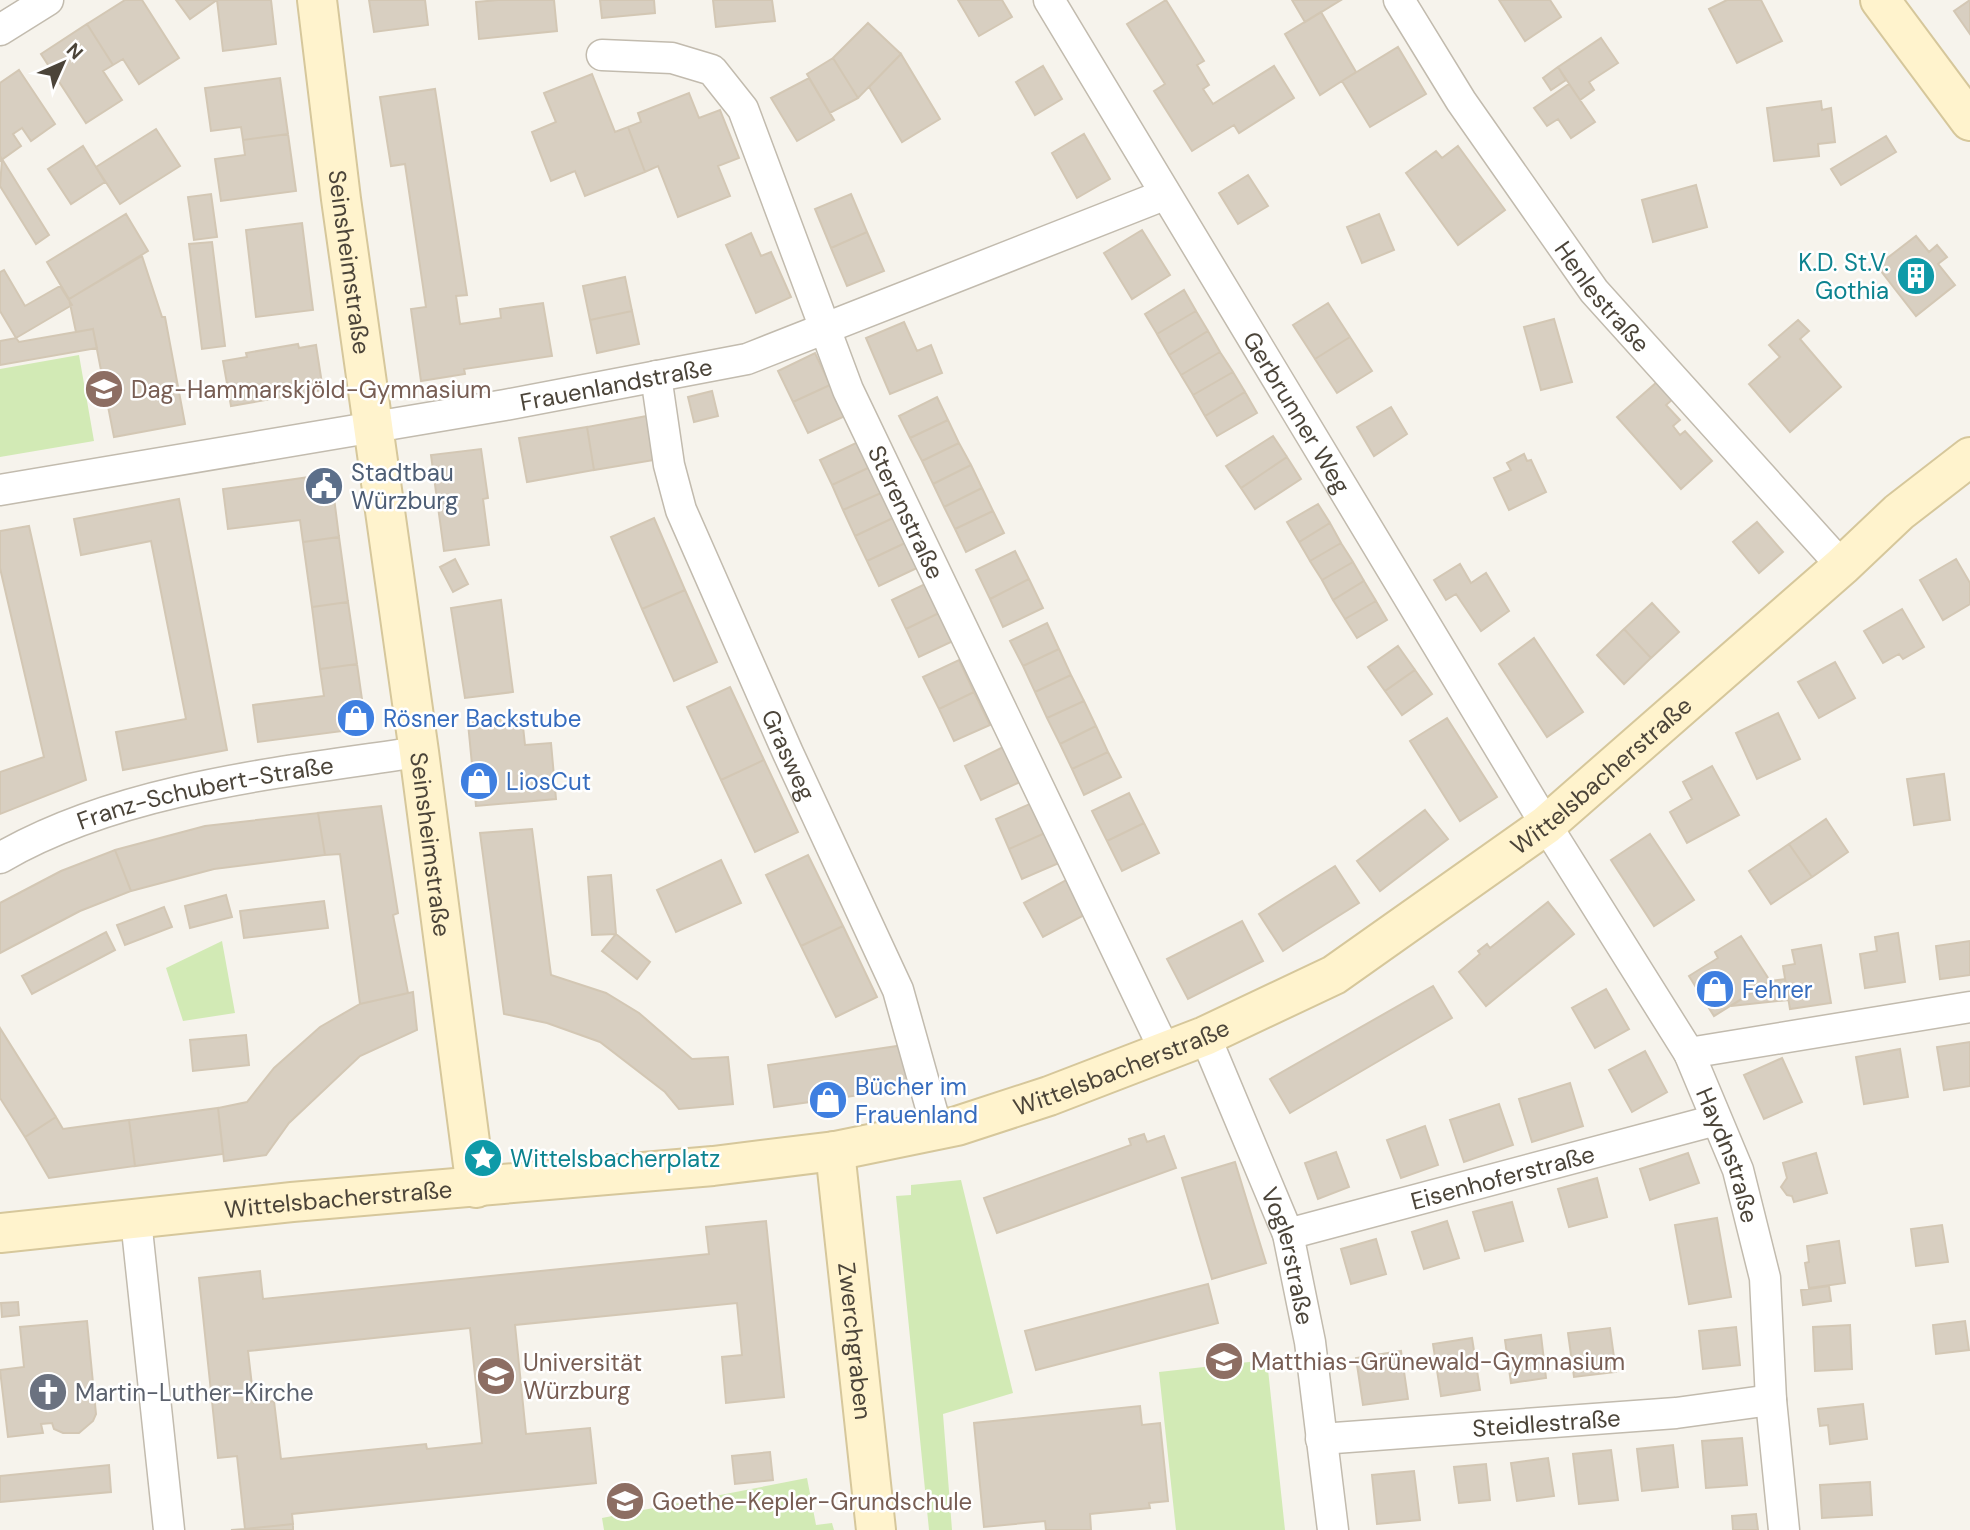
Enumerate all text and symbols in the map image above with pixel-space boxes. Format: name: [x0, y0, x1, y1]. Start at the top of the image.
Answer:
north arrow: [28, 28, 98, 98]
text: N: [61, 38, 88, 65]
street label: Seinsheimstraße: [322, 168, 378, 356]
street label: Henlestraße: [1548, 235, 1657, 359]
place label: K.D. St.V. Gothia: [1798, 247, 1889, 306]
building icon: K.D. St.V. Gothia: [1895, 255, 1937, 297]
street label: Gerbrunner Weg: [1236, 325, 1358, 499]
street label: Frauenlandstraße: [517, 350, 715, 417]
school or university icon: Dag-Hammarskjöld-Gymnasium: [83, 368, 125, 410]
place label: Dag-Hammarskjöld-Gymnasium: [131, 374, 491, 405]
street label: Sterenstraße: [861, 440, 952, 584]
place label: Stadtbau Würzburg: [351, 457, 458, 516]
public building icon: Stadtbau Würzburg: [303, 465, 345, 507]
street label: Wittelsbacherstraße: [1504, 689, 1698, 861]
shop icon: Rösner Backstube: [335, 697, 377, 739]
place label: Rösner Backstube: [383, 703, 581, 734]
street label: Grasweg: [755, 704, 823, 805]
street label: Franz-Schubert-Straße: [72, 749, 335, 836]
street label: Seinsheimstraße: [404, 750, 458, 938]
shop icon: LiosCut: [458, 760, 500, 802]
place label: LiosCut: [506, 766, 591, 797]
shop icon: Fehrer: [1694, 968, 1736, 1010]
place label: Fehrer: [1742, 974, 1813, 1005]
street label: Wittelsbacherstraße: [1009, 1011, 1234, 1122]
place label: Bücher im Frauenland: [855, 1071, 978, 1130]
shop icon: Bücher im Frauenland: [807, 1079, 849, 1121]
street label: Haydnstraße: [1690, 1083, 1766, 1226]
place icon: Wittelsbacherplatz: [462, 1137, 504, 1179]
street label: Eisenhoferstraße: [1407, 1138, 1598, 1216]
place label: Wittelsbacherplatz: [510, 1143, 720, 1174]
street label: Wittelsbacherstraße: [223, 1173, 454, 1225]
street label: Voglerstraße: [1255, 1182, 1322, 1327]
street label: Zwerchgraben: [832, 1261, 879, 1421]
school or university icon: Matthias-Grünewald-Gymnasium: [1203, 1340, 1245, 1382]
place label: Matthias-Grünewald-Gymnasium: [1251, 1346, 1625, 1377]
place label: Universität Würzburg: [523, 1347, 642, 1406]
school or university icon: Universität Würzburg: [475, 1355, 517, 1397]
church icon: Martin-Luther-Kirche: [27, 1371, 69, 1413]
place label: Martin-Luther-Kirche: [75, 1377, 314, 1408]
street label: Steidlestraße: [1471, 1402, 1622, 1443]
school or university icon: Goethe-Kepler-Grundschule: [604, 1480, 646, 1522]
place label: Goethe-Kepler-Grundschule: [652, 1486, 972, 1517]

